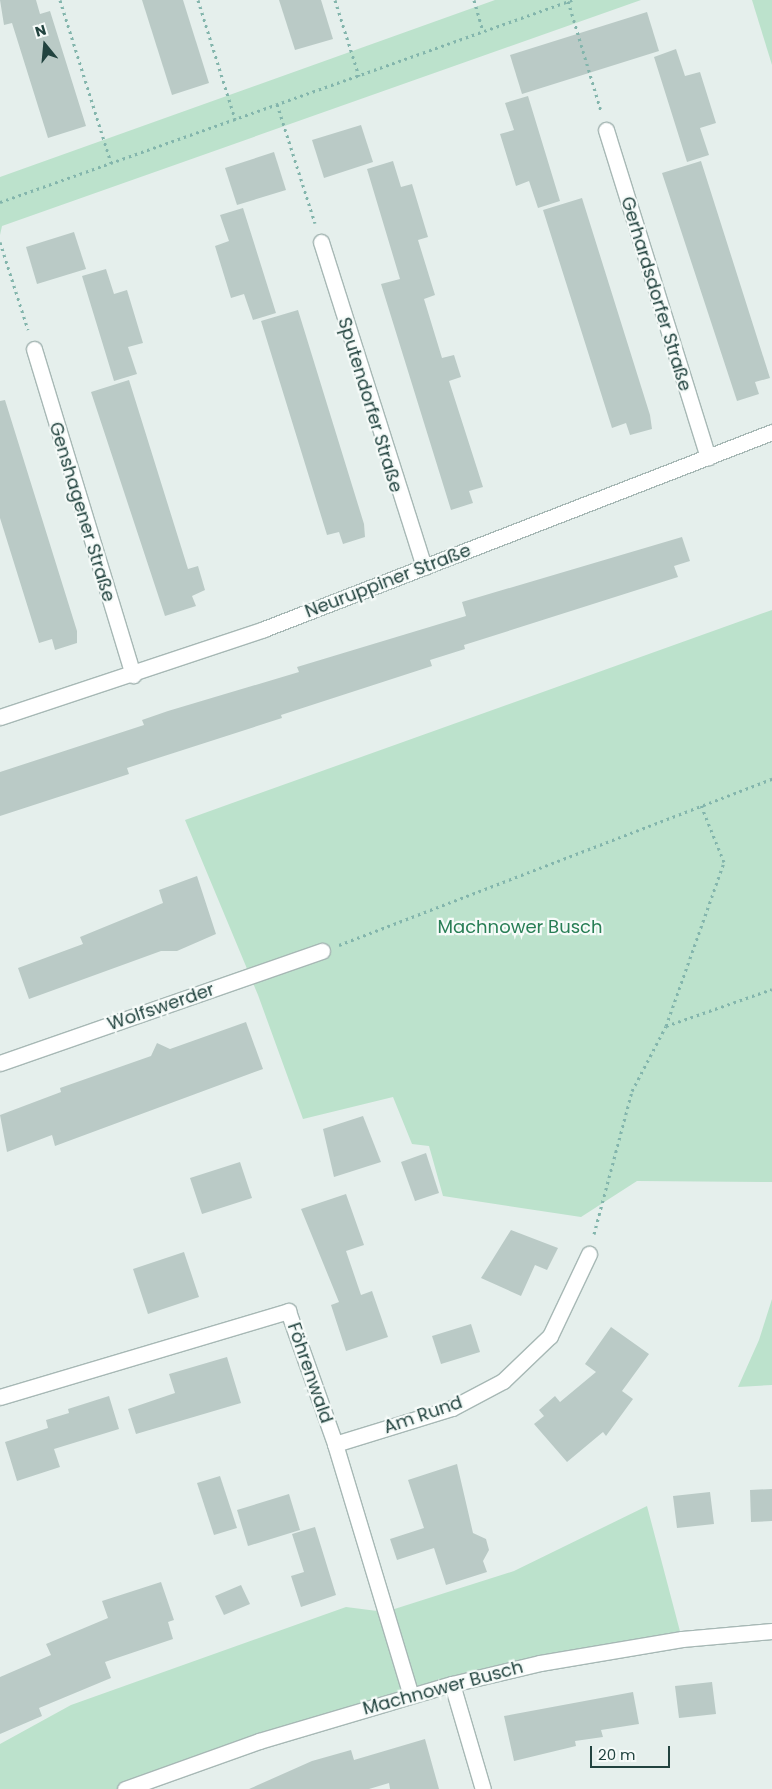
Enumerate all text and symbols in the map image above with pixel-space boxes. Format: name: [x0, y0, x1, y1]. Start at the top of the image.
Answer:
north arrow: [20, 20, 70, 70]
text: N: [33, 20, 49, 42]
street label: Gerhardsdorfer Straße: [616, 194, 696, 394]
street label: Sputendorfer Straße: [333, 315, 407, 495]
street label: Genshagener Straße: [44, 420, 120, 604]
street label: Neuruppiner Straße: [302, 539, 474, 623]
park label: Machnower Busch: [438, 916, 602, 938]
street label: Wolfswerder: [105, 979, 217, 1035]
street label: Föhrenwald: [283, 1320, 337, 1426]
street label: Am Rund: [381, 1392, 465, 1438]
street label: Machnower Busch: [361, 1656, 525, 1720]
scale bar: [592, 1736, 672, 1768]
text: 20 m: [598, 1744, 636, 1765]

